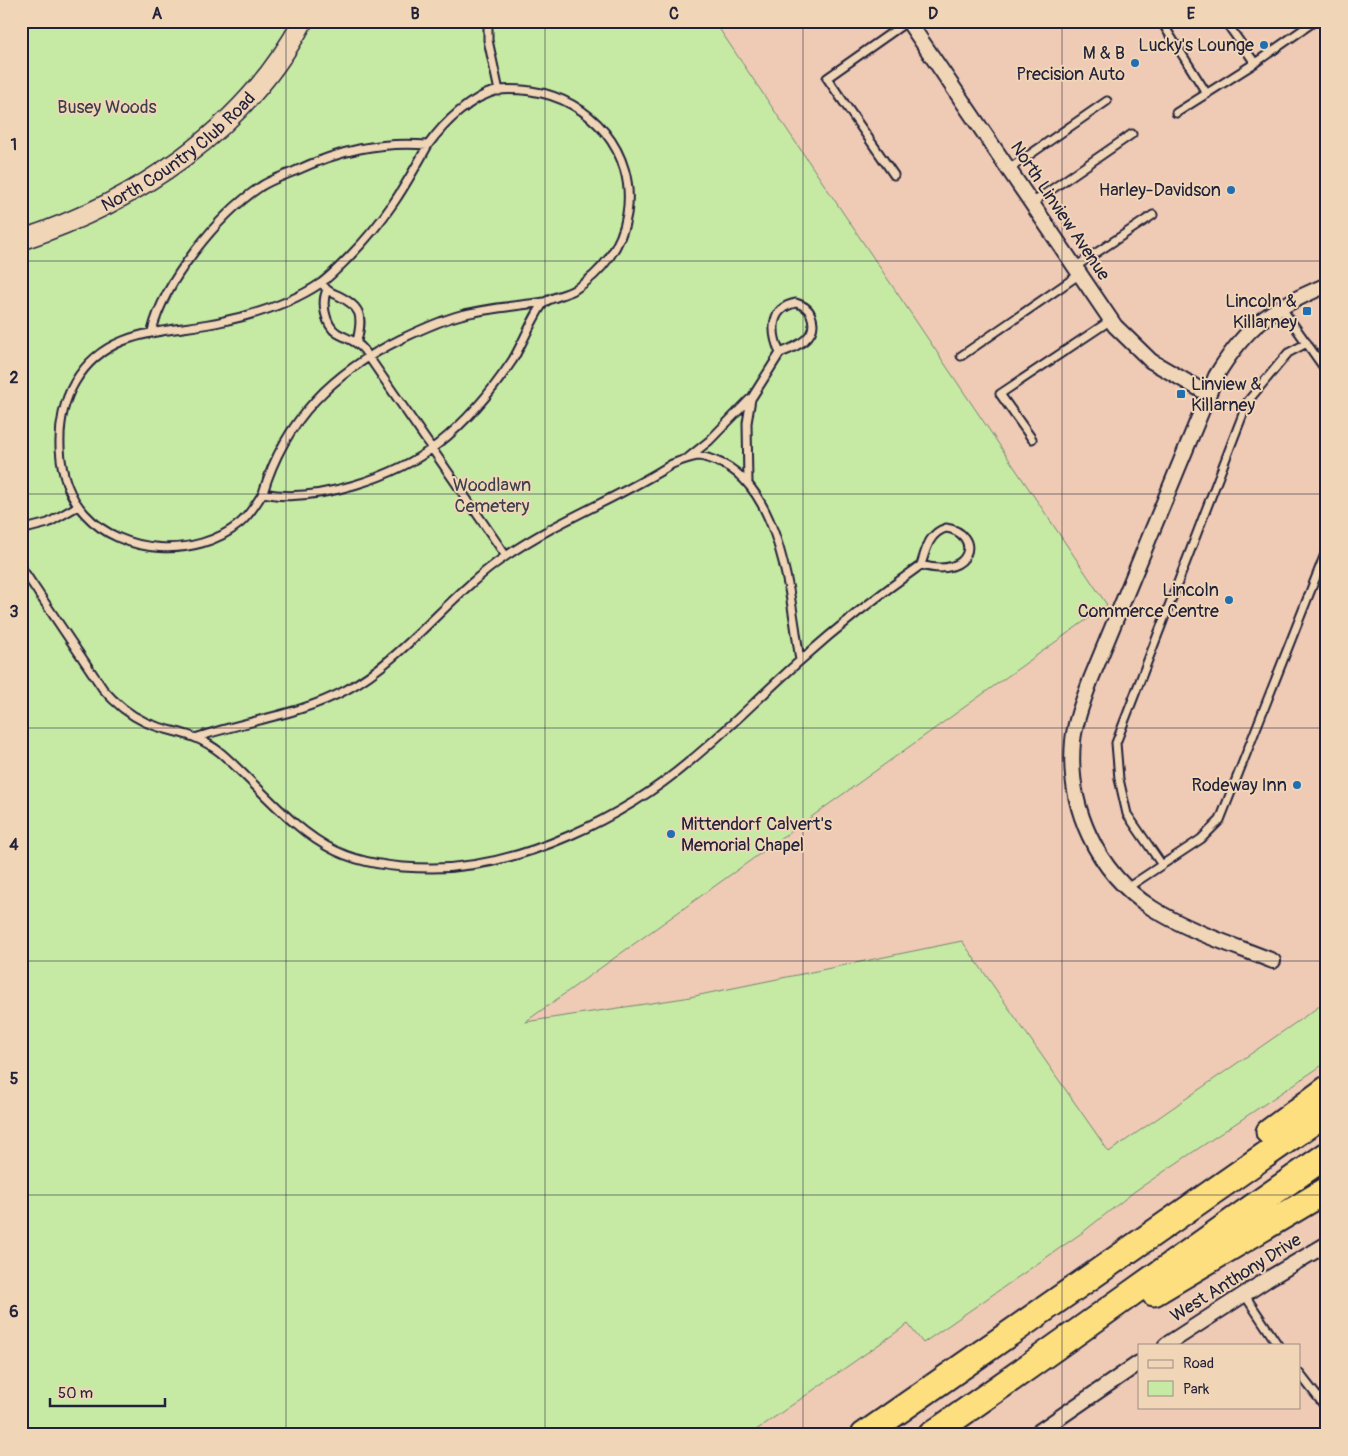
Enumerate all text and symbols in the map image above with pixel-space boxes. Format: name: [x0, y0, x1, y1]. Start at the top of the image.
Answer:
text: A: [152, 4, 163, 24]
text: B: [410, 4, 420, 24]
text: C: [669, 4, 679, 24]
text: D: [928, 4, 938, 24]
text: E: [1187, 4, 1196, 24]
place label: Lucky's Lounge: [1138, 34, 1254, 57]
marker: Lucky's Lounge: [1258, 39, 1270, 51]
place label: M & B Precision Auto: [1016, 42, 1125, 86]
marker: M & B Precision Auto: [1129, 57, 1141, 69]
street label: North Country Club Road: [97, 87, 260, 217]
park label: Busey Woods: [57, 96, 157, 119]
text: 1: [11, 135, 17, 155]
street label: North Linview Avenue: [1005, 137, 1115, 285]
place label: Harley-Davidson: [1099, 179, 1221, 202]
marker: Harley-Davidson: [1225, 184, 1237, 196]
place label: Lincoln & Killarney: [1225, 290, 1297, 334]
marker: Lincoln & Killarney: [1301, 305, 1313, 317]
text: 2: [10, 368, 19, 388]
place label: Linview & Killarney: [1191, 373, 1262, 417]
marker: Linview & Killarney: [1175, 388, 1187, 400]
park label: Woodlawn Cemetery: [453, 474, 531, 518]
place label: Lincoln Commerce Centre: [1078, 579, 1219, 623]
marker: Lincoln Commerce Centre: [1223, 594, 1235, 606]
text: 3: [10, 602, 19, 622]
place label: Rodeway Inn: [1191, 774, 1287, 797]
marker: Rodeway Inn: [1291, 779, 1303, 791]
place label: Mittendorf Calvert's Memorial Chapel: [681, 813, 832, 857]
marker: Mittendorf Calvert's Memorial Chapel: [665, 828, 677, 840]
text: 4: [9, 835, 19, 855]
text: 5: [10, 1069, 19, 1089]
street label: West Anthony Drive: [1166, 1228, 1306, 1328]
text: 6: [9, 1302, 19, 1322]
legend: [1138, 1344, 1300, 1408]
text: Road: [1183, 1354, 1214, 1373]
scale bar: [50, 1376, 165, 1408]
text: Park: [1183, 1380, 1210, 1399]
text: 50 m: [58, 1384, 93, 1403]

